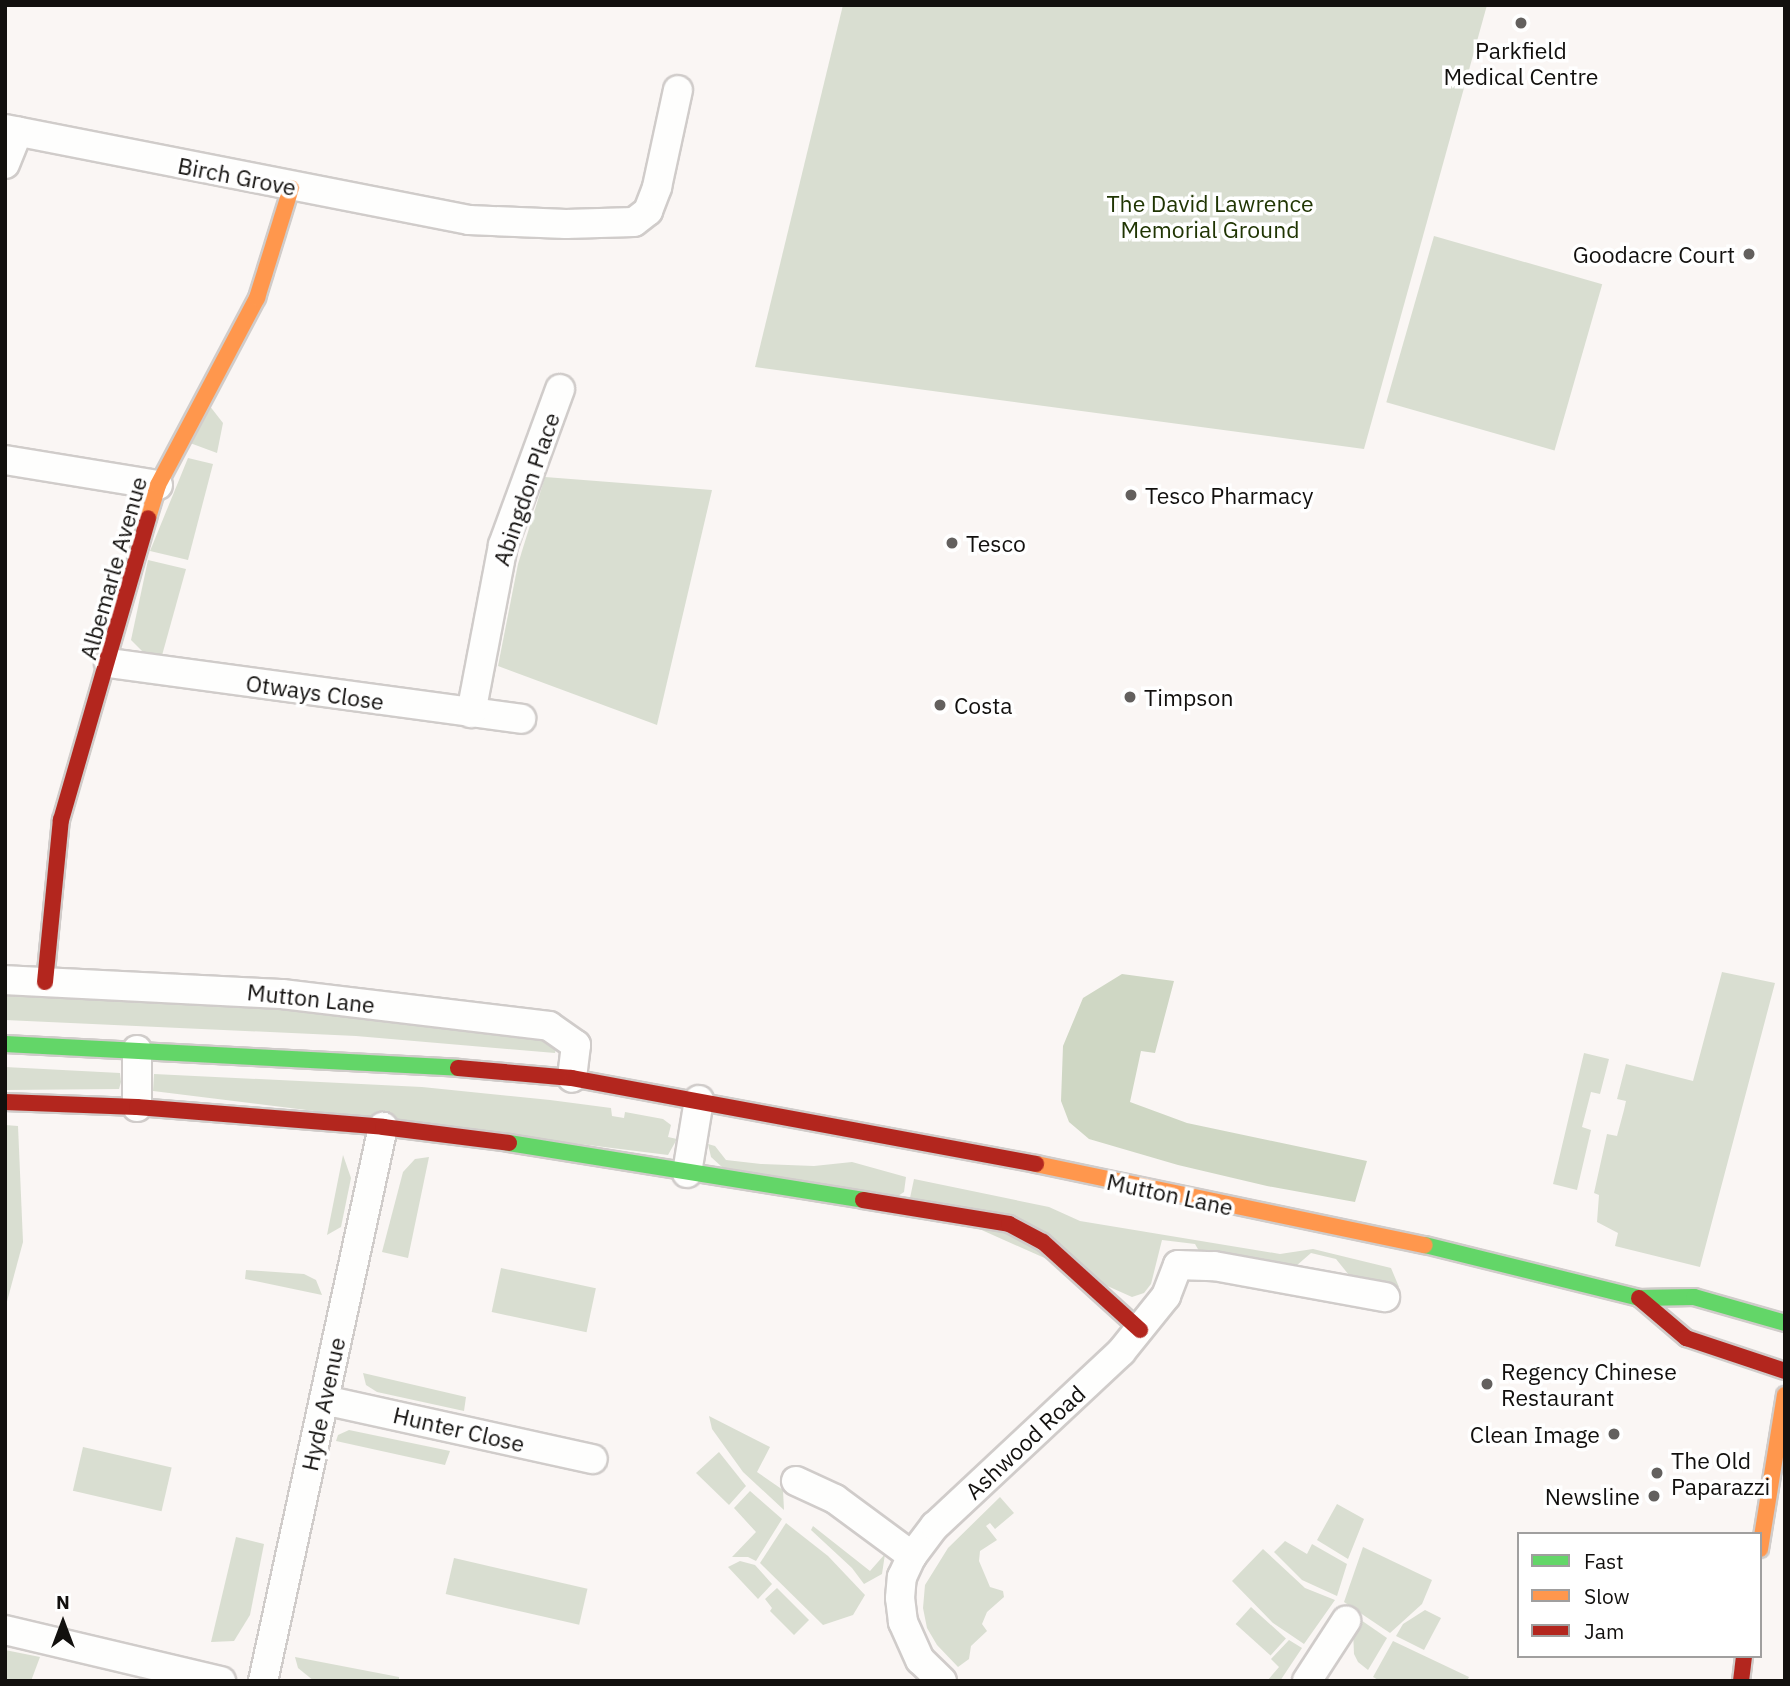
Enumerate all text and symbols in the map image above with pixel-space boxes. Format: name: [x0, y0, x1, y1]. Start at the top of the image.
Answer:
marker: Parkfield Medical Centre: [1511, 13, 1531, 33]
place label: Parkfield Medical Centre: [1444, 36, 1598, 90]
street label: Birch Grove: [176, 151, 298, 201]
park label: The David Lawrence Memorial Ground: [1106, 189, 1314, 243]
place label: Goodacre Court: [1573, 240, 1735, 268]
marker: Goodacre Court: [1741, 246, 1757, 262]
street label: Abingdon Place: [487, 409, 565, 569]
street label: Albemarle Avenue: [74, 473, 152, 663]
place label: Tesco Pharmacy: [1145, 481, 1313, 509]
marker: Tesco Pharmacy: [1123, 487, 1139, 503]
place label: Tesco: [966, 529, 1026, 557]
marker: Tesco: [944, 535, 960, 551]
street label: Otways Close: [244, 669, 386, 715]
place label: Timpson: [1144, 683, 1233, 711]
marker: Timpson: [1122, 689, 1138, 705]
place label: Costa: [954, 691, 1013, 719]
marker: Costa: [932, 697, 948, 713]
street label: Mutton Lane: [246, 978, 376, 1018]
street label: Mutton Lane: [1104, 1167, 1236, 1221]
street label: Hyde Avenue: [295, 1335, 351, 1473]
place label: Regency Chinese Restaurant: [1501, 1357, 1677, 1411]
marker: Regency Chinese Restaurant: [1479, 1376, 1495, 1392]
street label: Ashwood Road: [959, 1379, 1091, 1505]
street label: Hunter Close: [391, 1400, 527, 1458]
place label: Clean Image: [1470, 1420, 1600, 1448]
marker: Clean Image: [1606, 1426, 1622, 1442]
place label: The Old Paparazzi: [1671, 1446, 1770, 1500]
marker: The Old Paparazzi: [1649, 1465, 1665, 1481]
place label: Newsline: [1545, 1482, 1640, 1510]
marker: Newsline: [1646, 1488, 1662, 1504]
legend: [1517, 1532, 1762, 1658]
text: Fast: [1584, 1547, 1624, 1575]
text: Slow: [1584, 1582, 1630, 1610]
north arrow: [28, 1588, 98, 1658]
text: N: [56, 1590, 70, 1614]
text: Jam: [1584, 1617, 1624, 1645]

